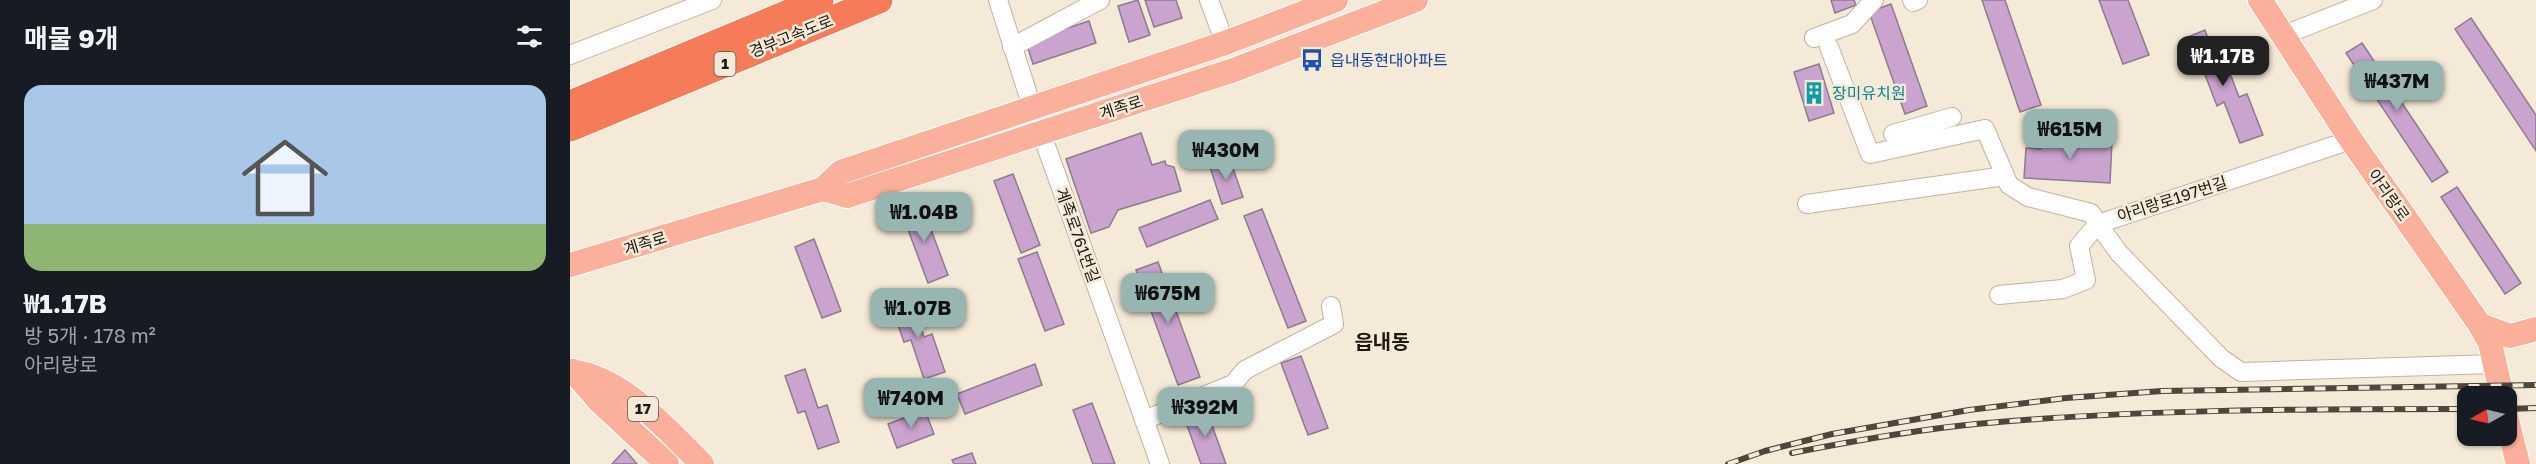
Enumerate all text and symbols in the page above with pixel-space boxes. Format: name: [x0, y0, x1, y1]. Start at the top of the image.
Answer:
street label: 경부고속도로: [746, 10, 836, 62]
icon: filters: [513, 20, 546, 53]
text: 매물 9개: [24, 23, 119, 54]
pin: ₩1.17B: [2174, 36, 2272, 87]
text: ₩1.17B: [2191, 43, 2255, 67]
bus stop icon: 읍내동현대아파트: [1299, 47, 1325, 73]
place label: 읍내동현대아파트: [1330, 50, 1448, 70]
road number: 1: [714, 52, 736, 76]
pin: ₩437M: [2355, 61, 2439, 112]
text: ₩437M: [2364, 68, 2430, 92]
building icon: 장미유치원: [1801, 80, 1827, 106]
place label: 장미유치원: [1832, 83, 1906, 103]
street label: 계족로: [1097, 91, 1145, 123]
pin: ₩615M: [2028, 109, 2112, 160]
text: ₩615M: [2038, 116, 2102, 140]
icon: home: [231, 124, 339, 232]
pin: ₩430M: [1184, 130, 1268, 181]
text: ₩430M: [1192, 137, 1260, 161]
street label: 아리랑로: [2364, 165, 2414, 225]
street label: 아리랑로197번길: [2115, 172, 2229, 226]
street label: 계족로761번길: [1052, 185, 1104, 285]
pin: ₩1.04B: [875, 192, 973, 243]
text: ₩1.04B: [890, 199, 958, 223]
street label: 계족로: [621, 227, 669, 259]
pin: ₩675M: [1126, 273, 1210, 324]
text: ₩675M: [1135, 280, 1201, 304]
text: ₩1.17B: [24, 288, 107, 319]
pin: ₩1.07B: [869, 288, 967, 339]
text: ₩1.07B: [885, 295, 951, 319]
text: 방 5개 · 178 m²: [24, 323, 156, 347]
district label: 읍내동: [1354, 329, 1410, 353]
text: 아리랑로: [24, 352, 98, 376]
pin: ₩740M: [869, 378, 953, 429]
text: ₩740M: [878, 385, 944, 409]
north arrow: [2457, 386, 2517, 446]
map controls: [2457, 386, 2517, 446]
pin: ₩392M: [1163, 387, 1247, 438]
text: ₩392M: [1172, 394, 1238, 418]
road number: 17: [628, 397, 658, 421]

